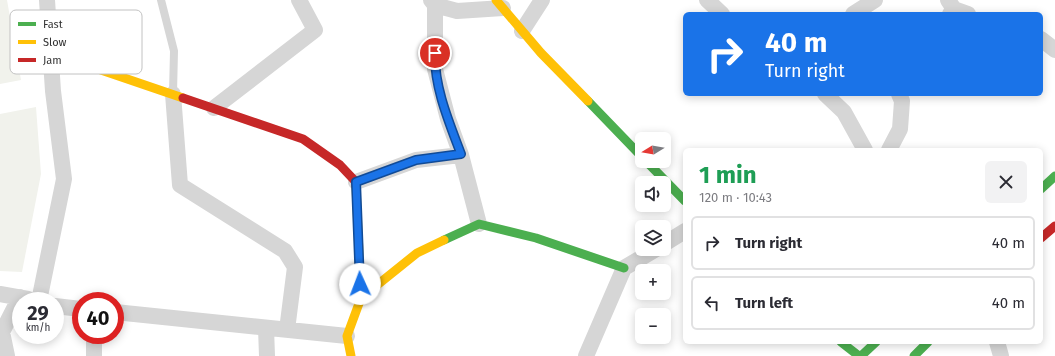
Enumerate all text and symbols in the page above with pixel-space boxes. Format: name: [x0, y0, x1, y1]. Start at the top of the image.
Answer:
legend: [10, 10, 142, 74]
text: Fast: [43, 18, 63, 31]
text: 40 m: [765, 26, 828, 59]
icon: right: [699, 28, 751, 80]
text: Slow: [43, 36, 67, 49]
pin: [418, 36, 452, 70]
icon: arrive: [424, 42, 446, 64]
text: Jam: [43, 54, 62, 67]
text: Turn right: [765, 60, 845, 82]
north arrow: [635, 132, 671, 168]
map controls: [635, 132, 671, 344]
text: 1 min: [699, 161, 757, 189]
button: close: [985, 161, 1027, 203]
button: sound: [635, 176, 671, 212]
text: 120 m · 10:43: [699, 190, 772, 205]
button: layers: [635, 220, 671, 256]
icon: right: [701, 232, 723, 254]
text: Turn right: [735, 234, 802, 252]
text: 40 m: [992, 234, 1025, 252]
position arrow: [339, 263, 381, 305]
button: +: [635, 264, 671, 300]
speed limit sign: 40: [72, 292, 124, 344]
icon: left: [701, 292, 723, 314]
text: Turn left: [735, 294, 793, 312]
text: 40 m: [992, 294, 1025, 312]
text: 29: [27, 301, 49, 325]
button: −: [635, 308, 671, 344]
text: km/h: [26, 322, 50, 334]

